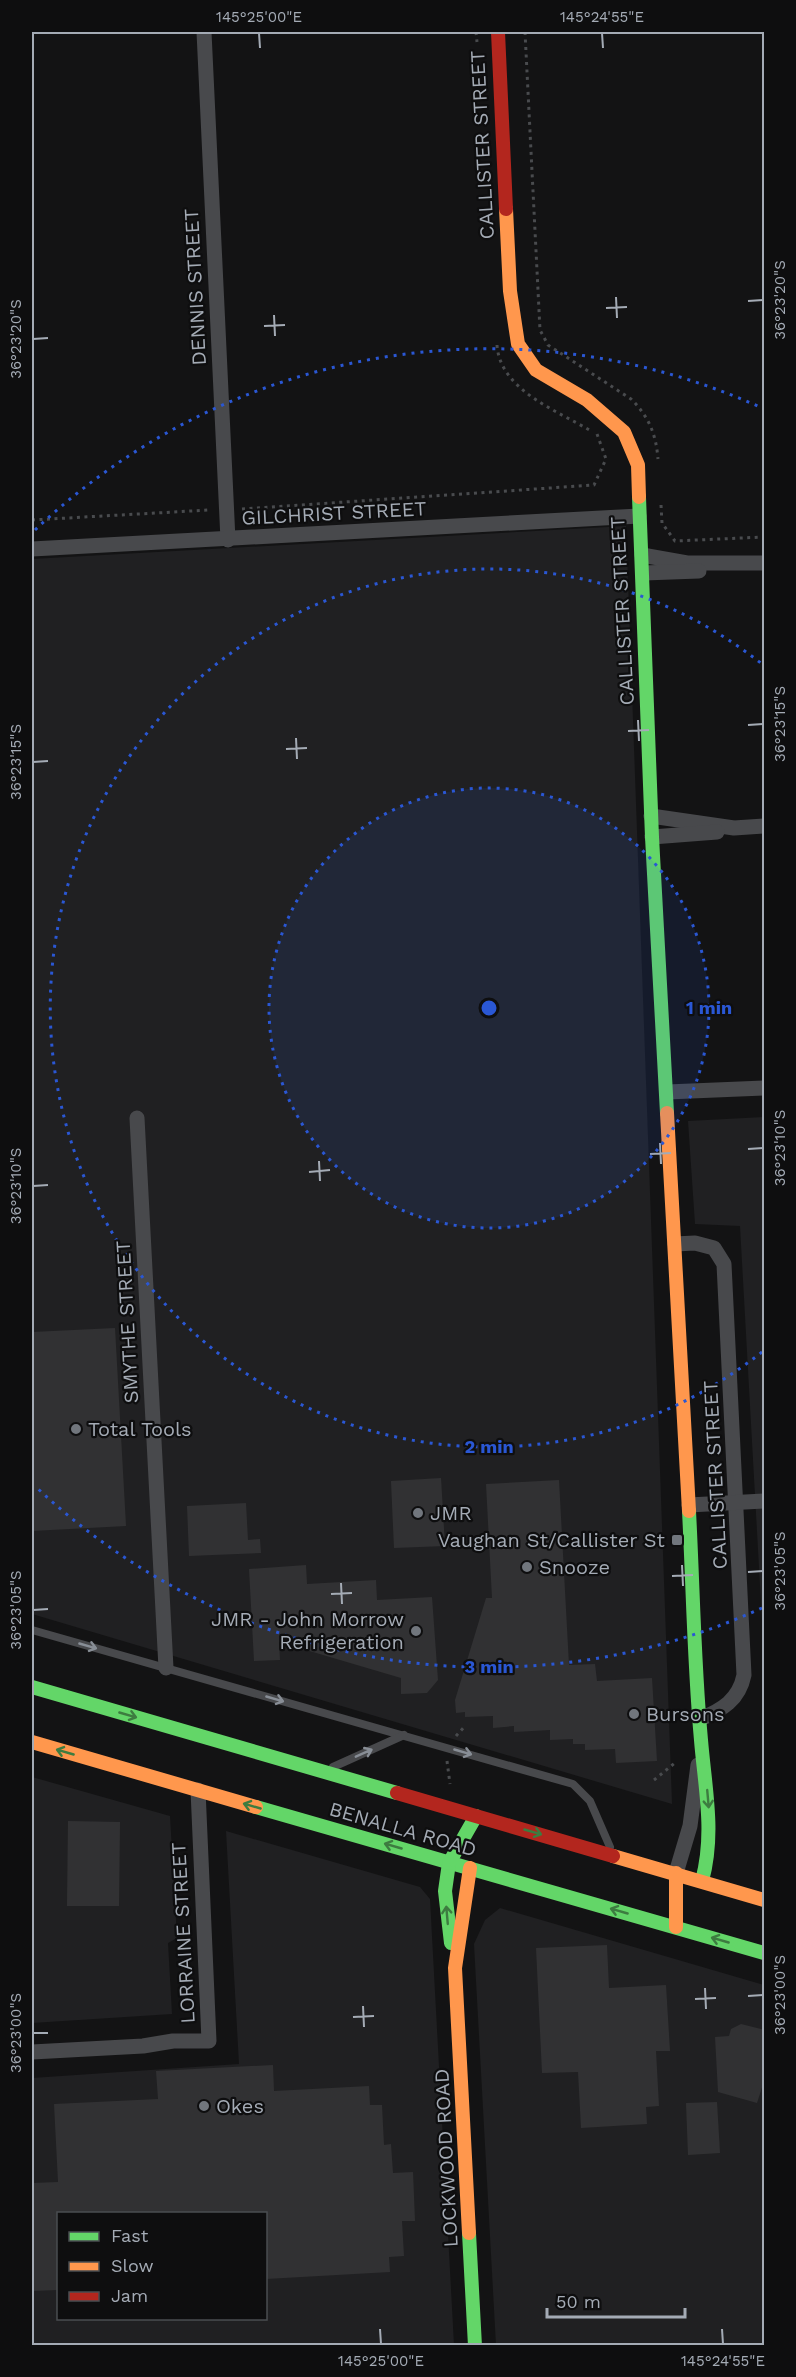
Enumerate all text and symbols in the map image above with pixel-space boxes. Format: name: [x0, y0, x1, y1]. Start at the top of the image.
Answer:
text: 145°25'00"E: [216, 8, 302, 26]
text: 145°24'55"E: [560, 8, 644, 26]
street label: CALLISTER STREET: [465, 50, 499, 240]
street label: DENNIS STREET: [179, 208, 211, 366]
text: 36°23'20"S: [771, 260, 789, 340]
text: 36°23'20"S: [7, 299, 25, 379]
street label: GILCHRIST STREET: [241, 496, 427, 530]
street label: CALLISTER STREET: [605, 516, 639, 706]
text: 36°23'15"S: [771, 686, 789, 762]
text: 36°23'15"S: [7, 724, 25, 800]
text: 1 min: [686, 997, 732, 1018]
centre of rings: [479, 998, 499, 1018]
text: 36°23'10"S: [771, 1110, 789, 1186]
text: 36°23'10"S: [7, 1148, 25, 1224]
street label: SMYTHE STREET: [111, 1240, 143, 1404]
street label: CALLISTER STREET: [698, 1380, 732, 1570]
place label: Total Tools: [88, 1417, 192, 1441]
marker: Total Tools: [69, 1422, 83, 1436]
text: 2 min: [464, 1436, 514, 1457]
place label: JMR: [430, 1501, 472, 1525]
marker: JMR: [411, 1506, 425, 1520]
place label: Vaughan St/Callister St: [438, 1528, 666, 1552]
text: 36°23'05"S: [771, 1531, 789, 1611]
marker: Vaughan St/Callister St: [670, 1533, 684, 1547]
place label: Snooze: [539, 1555, 610, 1579]
marker: Snooze: [520, 1560, 534, 1574]
text: 36°23'05"S: [7, 1570, 25, 1650]
place label: JMR - John Morrow Refrigeration: [211, 1607, 404, 1654]
marker: JMR - John Morrow Refrigeration: [409, 1624, 423, 1638]
one-way arrow: [78, 1640, 97, 1652]
text: 3 min: [464, 1656, 514, 1677]
one-way arrow: [266, 1693, 285, 1705]
place label: Bursons: [646, 1702, 725, 1726]
marker: Bursons: [627, 1707, 641, 1721]
one-way arrow: [118, 1710, 137, 1721]
one-way arrow: [56, 1746, 75, 1757]
one-way arrow: [354, 1747, 373, 1758]
one-way arrow: [453, 1747, 472, 1758]
one-way arrow: [703, 1789, 714, 1809]
street label: BENALLA ROAD: [327, 1796, 479, 1862]
one-way arrow: [243, 1799, 262, 1811]
one-way arrow: [523, 1826, 542, 1838]
one-way arrow: [384, 1840, 403, 1851]
street label: LORRAINE STREET: [166, 1842, 200, 2024]
one-way arrow: [610, 1905, 629, 1916]
one-way arrow: [441, 1906, 452, 1926]
one-way arrow: [711, 1934, 730, 1945]
text: 36°23'00"S: [771, 1955, 789, 2035]
text: 36°23'00"S: [7, 1993, 25, 2073]
street label: LOCKWOOD ROAD: [429, 2068, 463, 2248]
place label: Okes: [216, 2094, 264, 2118]
marker: Okes: [197, 2099, 211, 2113]
legend: [57, 2212, 267, 2320]
text: Fast: [111, 2225, 149, 2246]
text: Slow: [111, 2255, 154, 2276]
scale bar: [547, 2281, 685, 2319]
text: Jam: [111, 2285, 148, 2306]
text: 50 m: [556, 2291, 601, 2312]
text: 145°25'00"E: [338, 2352, 424, 2370]
text: 145°24'55"E: [681, 2352, 765, 2370]

